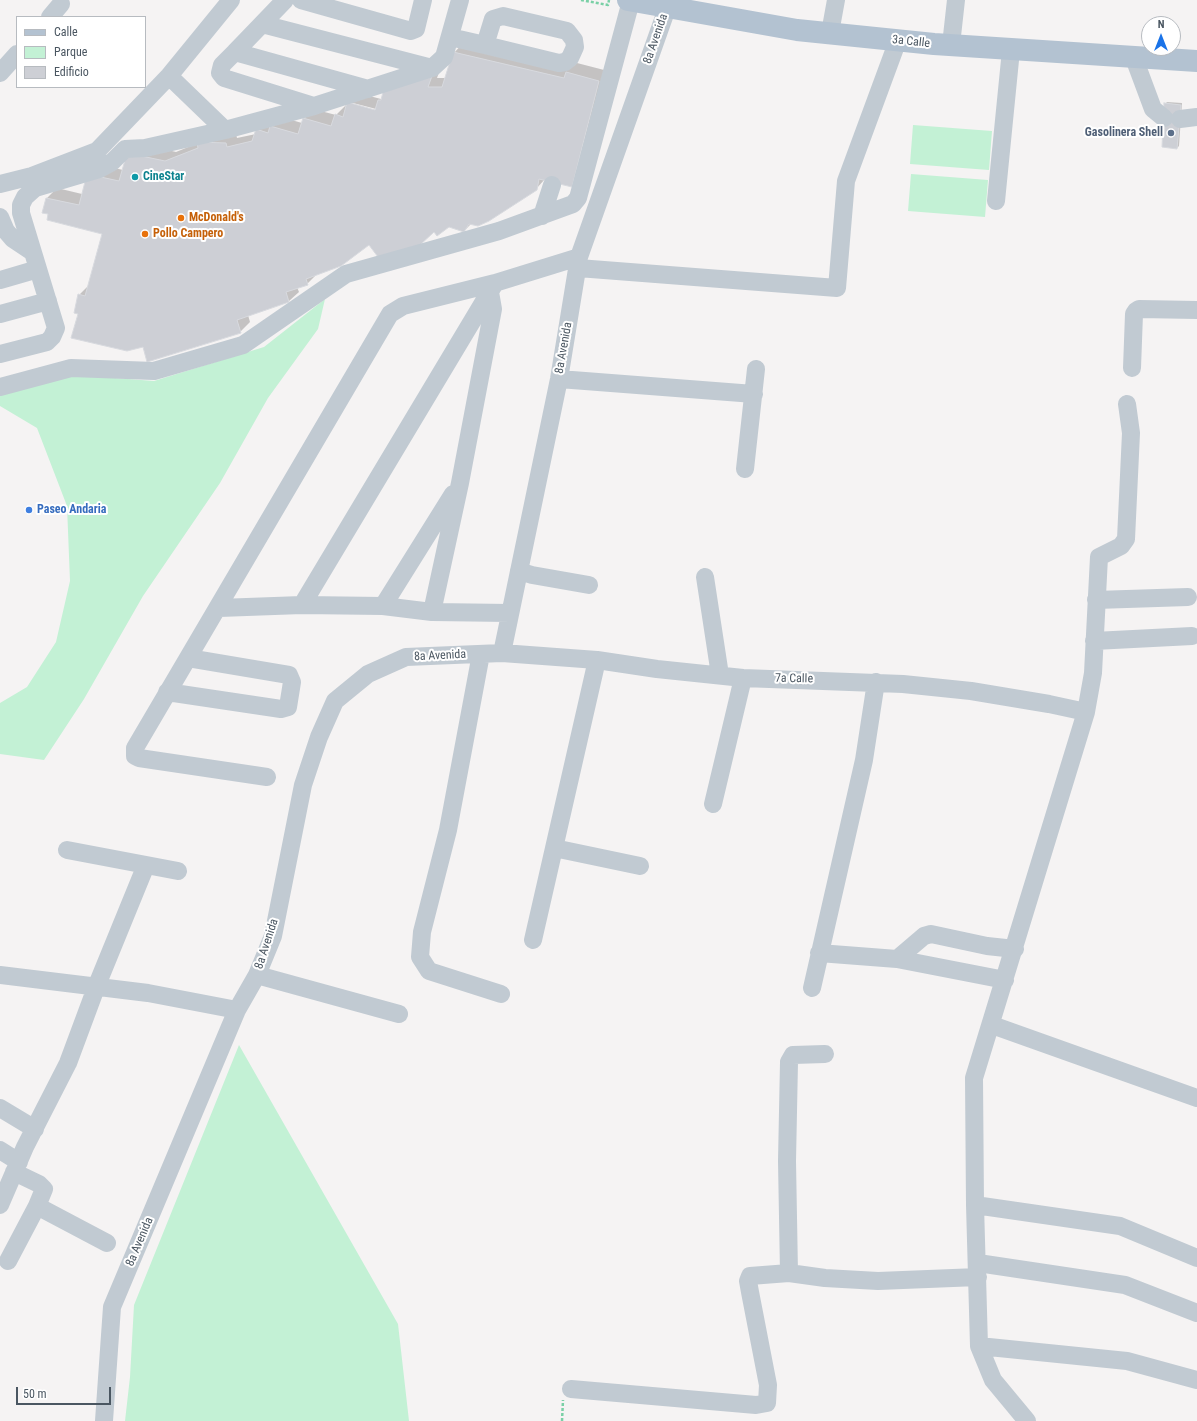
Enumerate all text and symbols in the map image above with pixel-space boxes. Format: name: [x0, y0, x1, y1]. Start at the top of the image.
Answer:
street label: 8a Avenida: [641, 12, 671, 66]
legend: [16, 16, 146, 88]
north arrow: [1141, 16, 1181, 56]
text: N: [1158, 18, 1164, 31]
text: Calle: [54, 25, 78, 39]
street label: 3a Calle: [891, 33, 931, 51]
text: Parque: [54, 45, 87, 59]
text: Edificio: [54, 65, 89, 79]
place label: Gasolinera Shell: [1085, 126, 1163, 140]
marker: Gasolinera Shell: [1166, 128, 1176, 138]
place label: CineStar: [143, 170, 184, 184]
marker: CineStar: [130, 172, 140, 182]
place label: McDonald's: [189, 211, 244, 225]
marker: McDonald's: [176, 213, 186, 223]
place label: Pollo Campero: [153, 227, 223, 241]
marker: Pollo Campero: [140, 229, 150, 239]
street label: 8a Avenida: [552, 321, 576, 375]
place label: Paseo Andaria: [37, 503, 106, 517]
marker: Paseo Andaria: [24, 505, 34, 515]
street label: 8a Avenida: [414, 647, 466, 665]
street label: 7a Calle: [775, 671, 813, 687]
street label: 8a Avenida: [252, 917, 282, 971]
street label: 8a Avenida: [123, 1215, 157, 1269]
scale bar: [18, 1379, 113, 1405]
text: 50 m: [23, 1387, 47, 1401]

